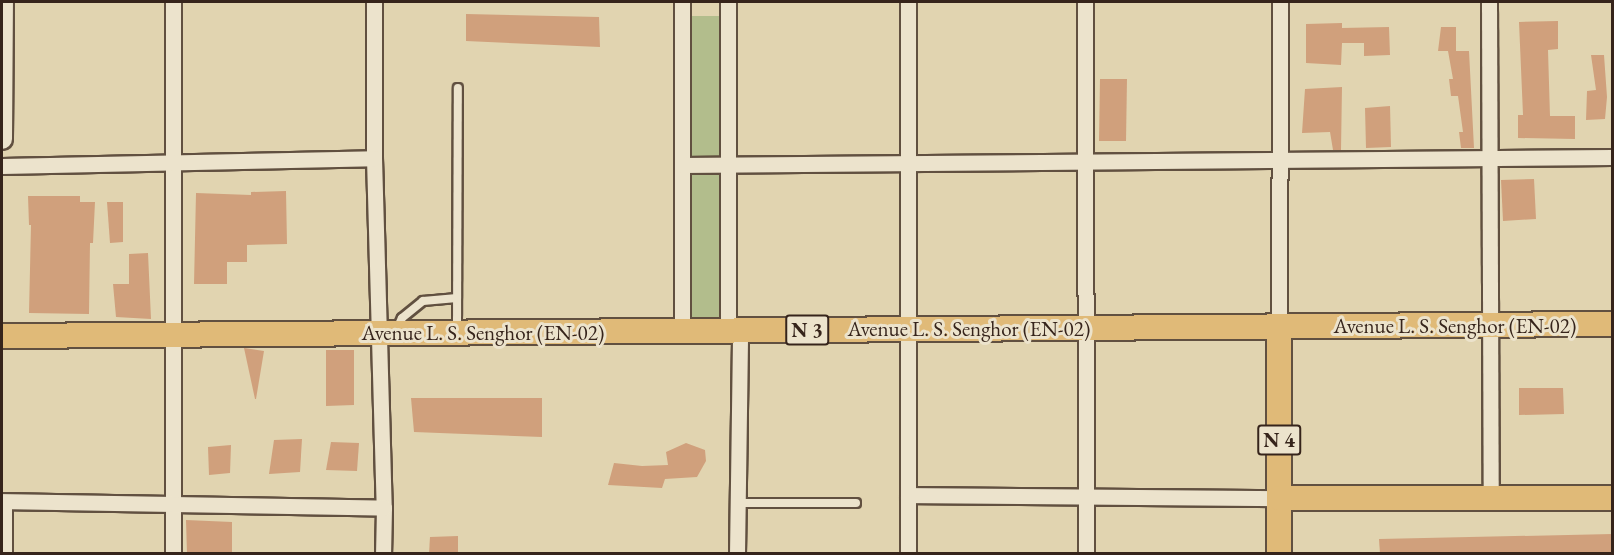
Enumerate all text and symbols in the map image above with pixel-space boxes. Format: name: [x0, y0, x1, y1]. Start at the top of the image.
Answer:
road number: N 3: [784, 313, 830, 347]
street label: Avenue L. S. Senghor (EN-02): [1334, 313, 1576, 339]
street label: Avenue L. S. Senghor (EN-02): [848, 316, 1090, 342]
street label: Avenue L. S. Senghor (EN-02): [362, 320, 604, 346]
road number: N 4: [1256, 423, 1302, 457]

